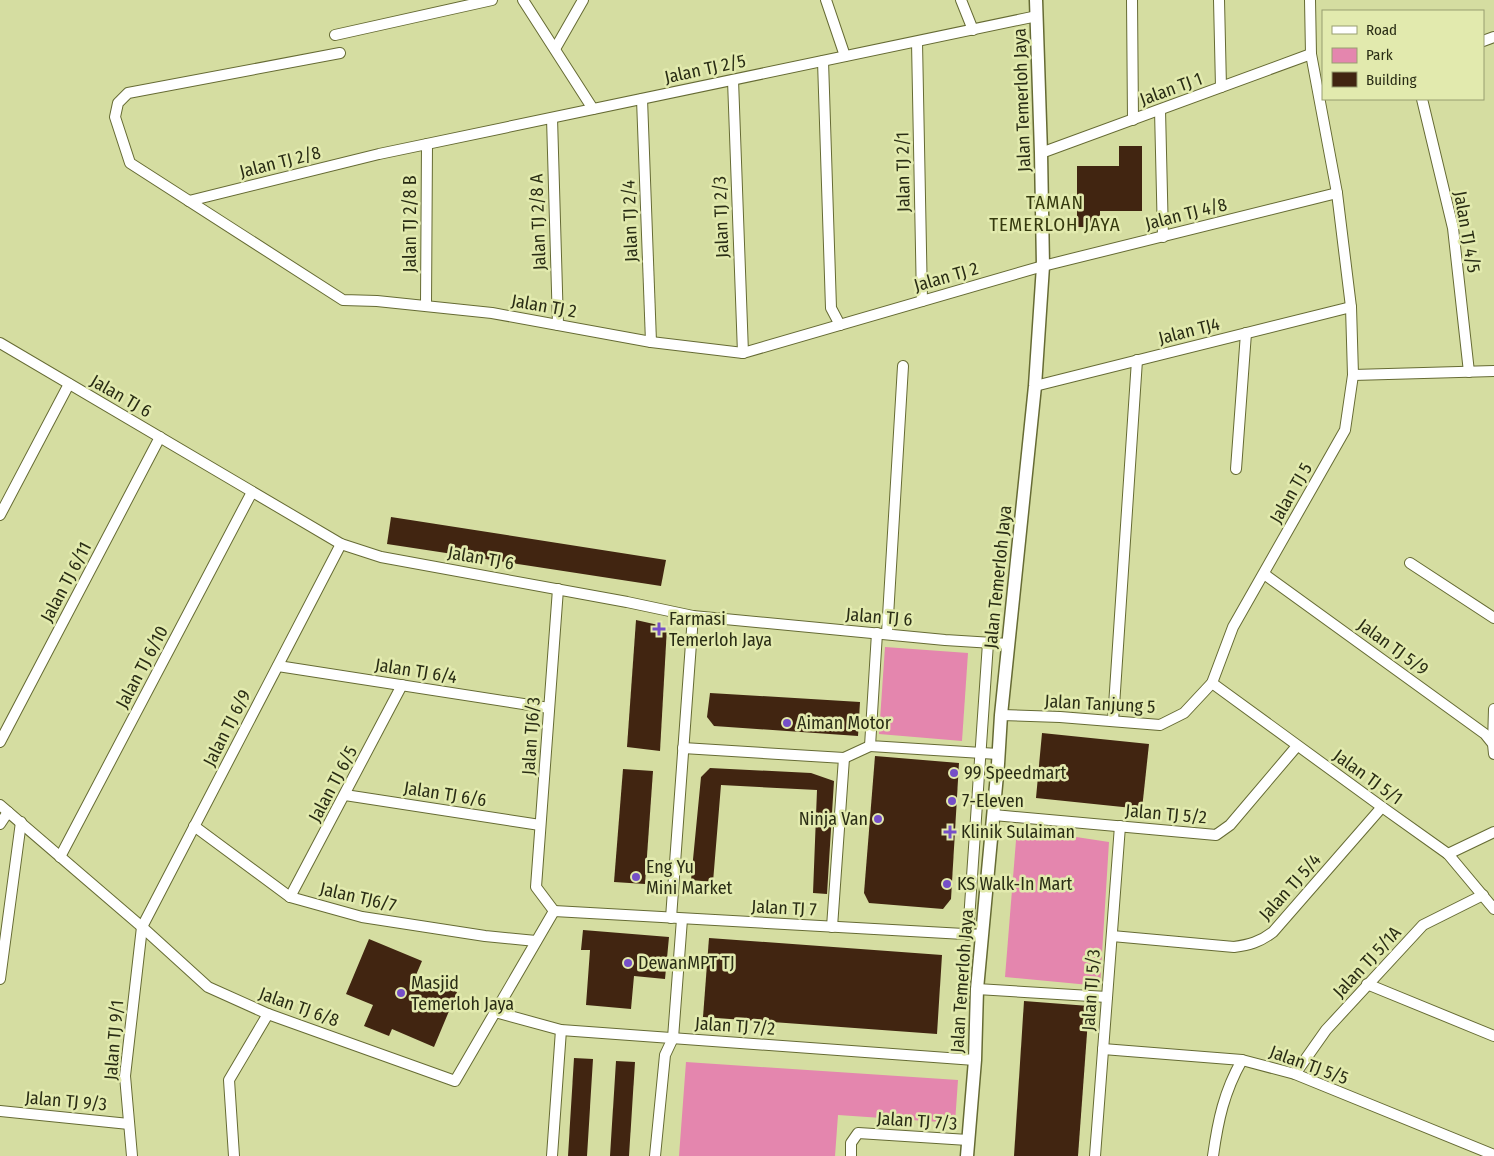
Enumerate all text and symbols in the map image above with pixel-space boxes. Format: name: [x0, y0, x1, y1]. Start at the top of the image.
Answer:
legend: [1322, 10, 1484, 100]
text: Road: [1366, 21, 1397, 39]
street label: Jalan Temerloh Jaya: [1008, 28, 1036, 172]
text: Park: [1366, 46, 1393, 64]
street label: Jalan TJ 2/5: [662, 50, 748, 88]
street label: Jalan TJ 1: [1137, 68, 1205, 110]
text: Building: [1366, 71, 1417, 89]
street label: Jalan TJ 2/1: [891, 132, 915, 212]
street label: Jalan TJ 2/8: [237, 141, 323, 183]
street label: Jalan TJ 2/8 A: [525, 173, 551, 271]
street label: Jalan TJ 2/8 B: [399, 175, 421, 272]
street label: Jalan TJ 2/3: [709, 176, 733, 258]
street label: Jalan TJ 2/4: [618, 179, 642, 262]
street label: Jalan TJ 4/5: [1449, 189, 1485, 275]
district label: TAMAN TEMERLOH JAYA: [989, 191, 1121, 236]
street label: Jalan TJ 4/8: [1143, 193, 1229, 235]
street label: Jalan TJ 2: [911, 257, 981, 297]
street label: Jalan TJ 2: [510, 289, 578, 323]
street label: Jalan TJ4: [1156, 313, 1222, 349]
street label: Jalan TJ 6: [87, 370, 156, 422]
street label: Jalan TJ 5: [1265, 459, 1317, 527]
street label: Jalan Temerloh Jaya: [980, 504, 1016, 650]
street label: Jalan TJ 6/11: [36, 538, 96, 626]
street label: Jalan TJ 6: [446, 541, 516, 575]
street label: Jalan TJ 6: [845, 603, 913, 631]
place label: Farmasi Temerloh Jaya: [669, 608, 772, 651]
street label: Jalan TJ 5/9: [1353, 614, 1433, 680]
street label: Jalan TJ 6/10: [111, 622, 173, 712]
marker: Farmasi Temerloh Jaya: [653, 623, 665, 635]
street label: Jalan TJ 6/4: [373, 654, 459, 688]
street label: Jalan TJ 6/9: [198, 686, 256, 770]
street label: Jalan Tanjung 5: [1044, 690, 1156, 718]
street label: Jalan TJ6/3: [517, 696, 545, 776]
place label: Aiman Motor: [797, 712, 892, 734]
marker: Aiman Motor: [781, 717, 793, 729]
street label: Jalan TJ 6/5: [304, 742, 362, 826]
street label: Jalan TJ 5/1: [1329, 745, 1407, 809]
place label: 99 Speedmart: [964, 762, 1067, 784]
marker: 99 Speedmart: [948, 767, 960, 779]
street label: Jalan TJ 6/6: [402, 777, 488, 811]
place label: 7-Eleven: [962, 790, 1024, 812]
marker: 7-Eleven: [946, 795, 958, 807]
street label: Jalan TJ 5/2: [1124, 799, 1208, 829]
place label: Ninja Van: [799, 808, 868, 830]
marker: Ninja Van: [872, 813, 884, 825]
place label: Klinik Sulaiman: [961, 821, 1075, 843]
marker: Klinik Sulaiman: [943, 825, 957, 839]
street label: Jalan TJ 5/4: [1254, 849, 1326, 925]
place label: Eng Yu Mini Market: [646, 856, 733, 899]
marker: Eng Yu Mini Market: [630, 871, 642, 883]
place label: KS Walk-In Mart: [957, 873, 1073, 895]
street label: Jalan TJ6/7: [318, 878, 398, 916]
marker: KS Walk-In Mart: [941, 878, 953, 890]
street label: Jalan TJ 7: [751, 895, 817, 921]
street label: Jalan Temerloh Jaya: [946, 908, 978, 1054]
street label: Jalan TJ 5/1A: [1328, 921, 1406, 1002]
street label: Jalan TJ 5/3: [1077, 948, 1105, 1032]
place label: DewanMPT TJ: [638, 952, 735, 974]
marker: DewanMPT TJ: [622, 957, 634, 969]
place label: Masjid Temerloh Jaya: [411, 972, 514, 1015]
street label: Jalan TJ 6/8: [256, 982, 342, 1032]
marker: Masjid Temerloh Jaya: [395, 987, 407, 999]
street label: Jalan TJ 9/1: [100, 999, 128, 1081]
street label: Jalan TJ 7/2: [694, 1012, 776, 1040]
street label: Jalan TJ 5/5: [1267, 1041, 1351, 1089]
street label: Jalan TJ 9/3: [24, 1086, 108, 1116]
street label: Jalan TJ 7/3: [876, 1107, 958, 1135]

